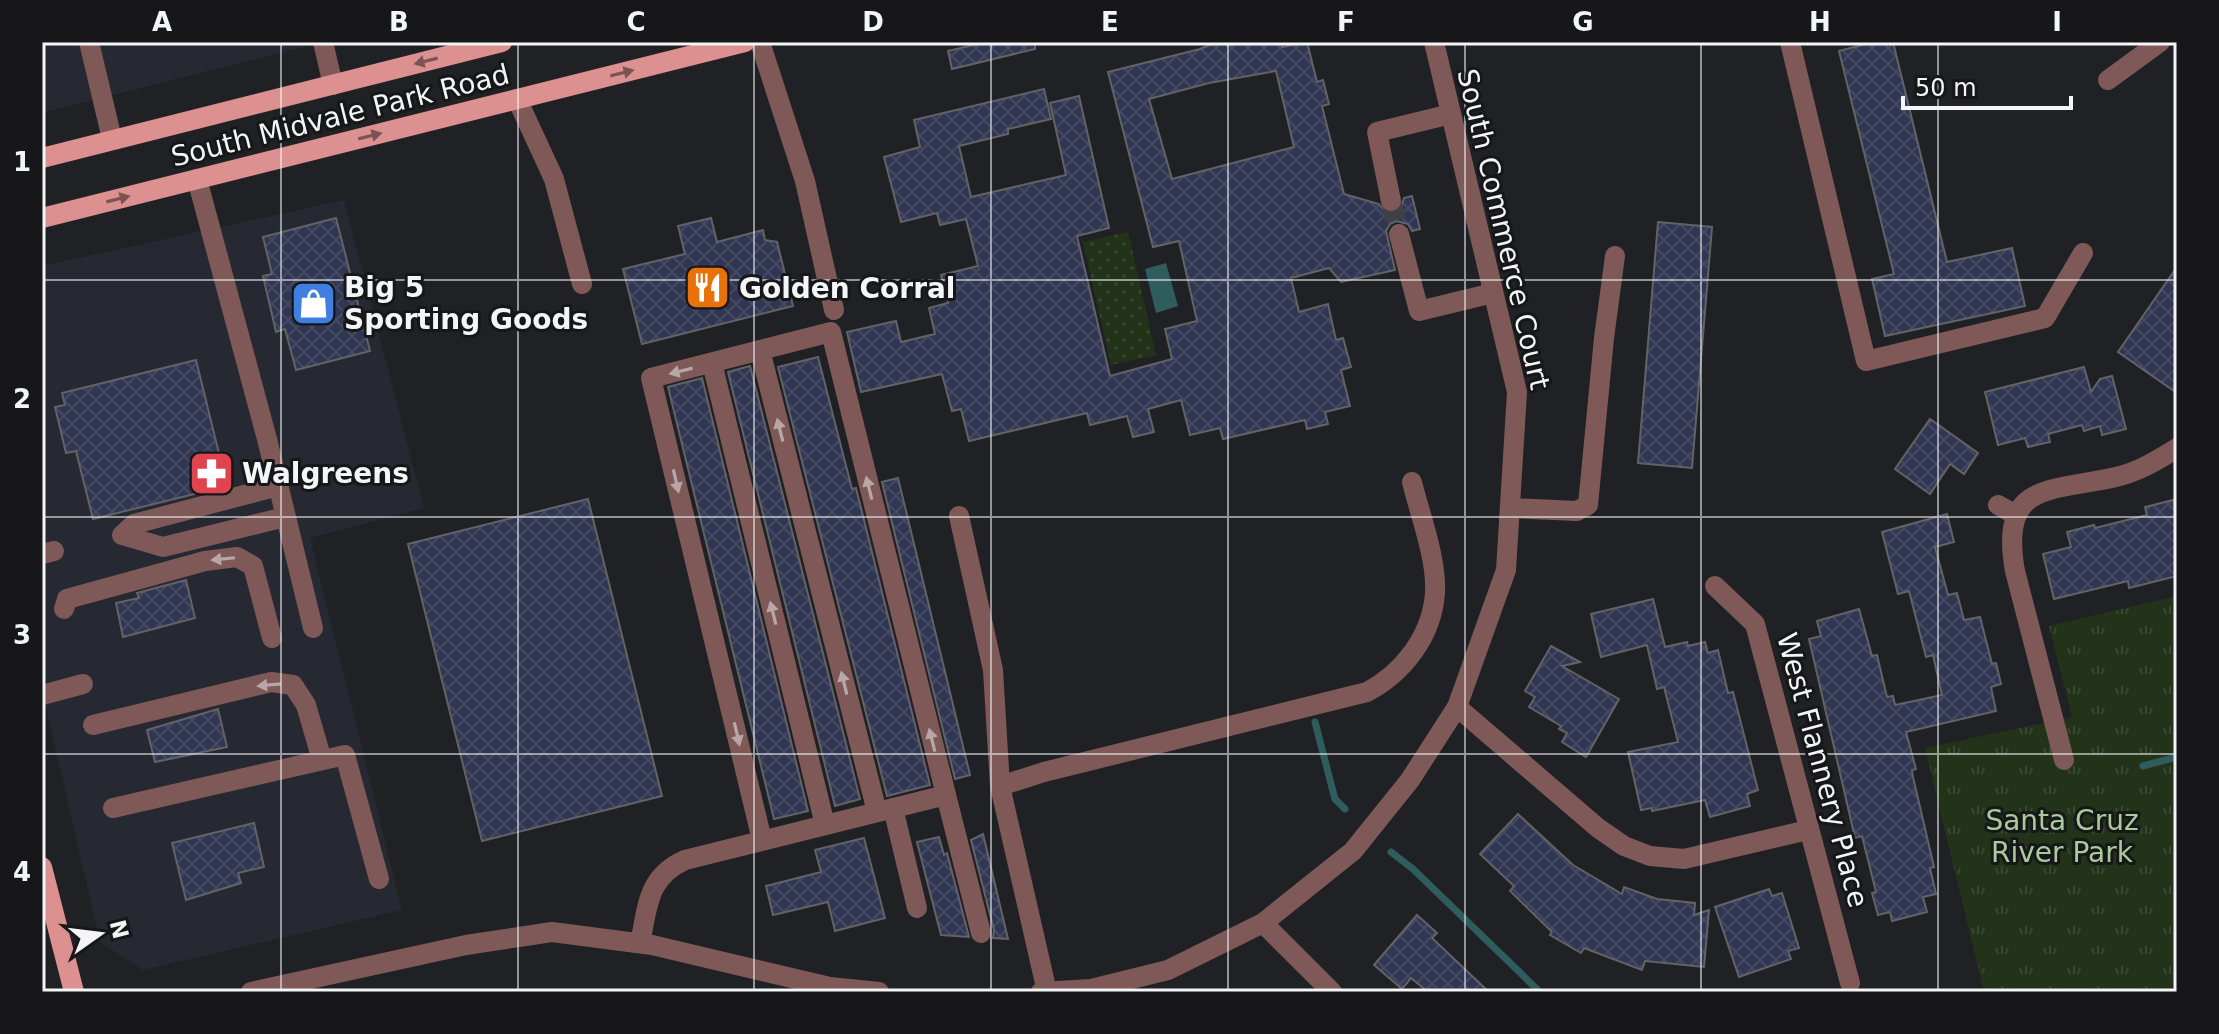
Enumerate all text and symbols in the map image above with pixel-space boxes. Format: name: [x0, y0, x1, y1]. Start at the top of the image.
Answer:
text: A: [152, 7, 172, 37]
text: B: [389, 7, 409, 37]
text: C: [626, 7, 646, 37]
text: D: [862, 7, 884, 37]
text: E: [1101, 7, 1119, 37]
text: F: [1337, 7, 1355, 37]
text: G: [1572, 7, 1594, 37]
text: H: [1809, 7, 1831, 37]
text: I: [2052, 7, 2062, 37]
one-way arrow: [414, 55, 439, 68]
street label: South Midvale Park Road: [168, 57, 513, 174]
scale bar: [1903, 60, 2071, 110]
one-way arrow: [610, 66, 635, 78]
street label: South Commerce Court: [1451, 66, 1556, 393]
text: 50 m: [1915, 74, 1977, 102]
one-way arrow: [358, 130, 383, 142]
text: 1: [13, 147, 31, 177]
one-way arrow: [105, 193, 130, 205]
restaurant icon: Golden Corral: [684, 264, 732, 312]
place label: Big 5 Sporting Goods: [344, 271, 588, 336]
place label: Golden Corral: [739, 272, 955, 305]
shop icon: Big 5 Sporting Goods: [289, 279, 337, 327]
one-way arrow: [668, 365, 693, 377]
text: 2: [13, 384, 31, 414]
one-way arrow: [774, 418, 786, 443]
pharmacy icon: Walgreens: [187, 449, 235, 497]
place label: Walgreens: [242, 457, 409, 490]
one-way arrow: [670, 469, 683, 494]
one-way arrow: [863, 475, 875, 500]
one-way arrow: [210, 553, 235, 566]
one-way arrow: [766, 601, 779, 626]
text: 3: [13, 620, 31, 650]
street label: West Flannery Place: [1770, 629, 1875, 911]
one-way arrow: [837, 670, 850, 695]
one-way arrow: [256, 678, 281, 691]
one-way arrow: [731, 721, 743, 746]
one-way arrow: [925, 728, 938, 753]
park label: Santa Cruz River Park: [1985, 804, 2139, 869]
text: 4: [13, 857, 31, 887]
north arrow: [60, 894, 140, 974]
text: N: [105, 917, 133, 941]

